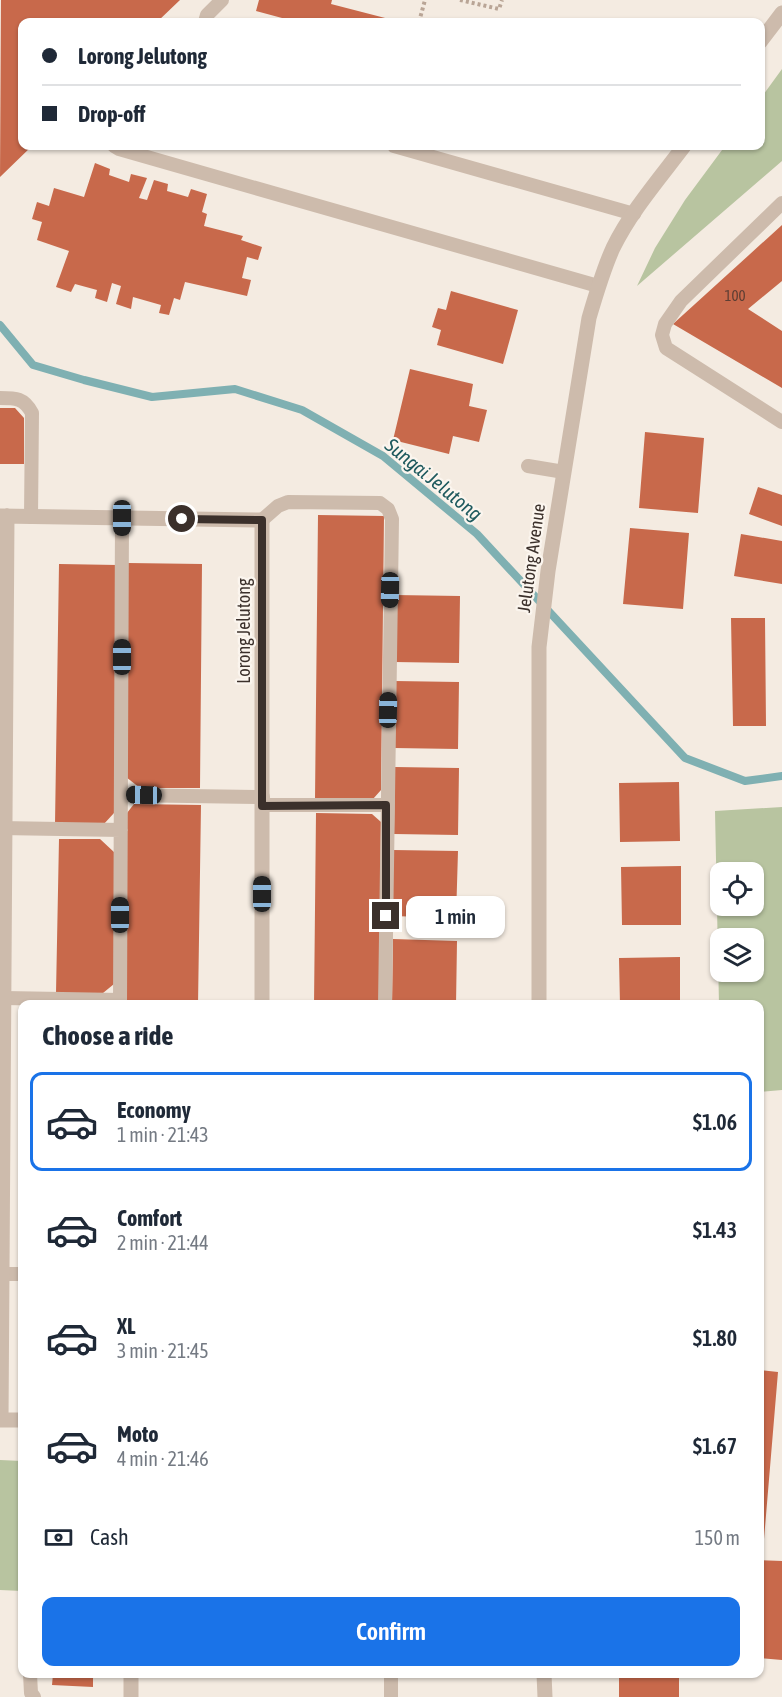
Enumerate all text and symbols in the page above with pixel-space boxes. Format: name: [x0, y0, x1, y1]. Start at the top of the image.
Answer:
text: Lorong Jelutong: [78, 43, 207, 69]
text: Drop-off: [78, 101, 145, 127]
house number: 100: [724, 287, 746, 304]
water label: Sungai Jelutong: [380, 432, 487, 525]
car: [113, 500, 131, 536]
street label: Jelutong Avenue: [513, 502, 549, 614]
route start: [168, 505, 195, 532]
car: [381, 572, 399, 608]
street label: Lorong Jelutong: [233, 578, 254, 684]
car: [113, 639, 131, 675]
car: [379, 692, 397, 728]
car: [126, 786, 162, 804]
map controls: [710, 862, 764, 982]
button: locate: [710, 862, 764, 916]
car: [253, 876, 271, 912]
callout: 1 min: [407, 895, 506, 937]
car: [111, 897, 129, 933]
route end: [372, 902, 399, 929]
text: 1 min: [435, 905, 476, 928]
button: layers: [710, 928, 764, 982]
text: Choose a ride: [42, 1020, 174, 1051]
icon: car: [45, 1095, 99, 1149]
text: Economy: [117, 1097, 191, 1123]
text: $1.06: [693, 1109, 737, 1135]
text: 1 min · 21:43: [117, 1123, 209, 1146]
icon: car: [45, 1203, 99, 1257]
text: Comfort: [117, 1205, 182, 1231]
text: $1.43: [693, 1217, 737, 1243]
text: 2 min · 21:44: [117, 1231, 209, 1254]
icon: car: [45, 1311, 99, 1365]
text: XL: [117, 1313, 135, 1339]
text: $1.80: [693, 1325, 737, 1351]
text: 3 min · 21:45: [117, 1339, 209, 1362]
icon: car: [45, 1419, 99, 1473]
text: Moto: [117, 1421, 159, 1447]
text: $1.67: [693, 1433, 737, 1459]
text: 4 min · 21:46: [117, 1447, 209, 1470]
icon: cash: [42, 1521, 75, 1554]
text: Cash: [90, 1524, 129, 1550]
text: 150 m: [695, 1526, 740, 1549]
button: Confirm: [42, 1597, 740, 1666]

